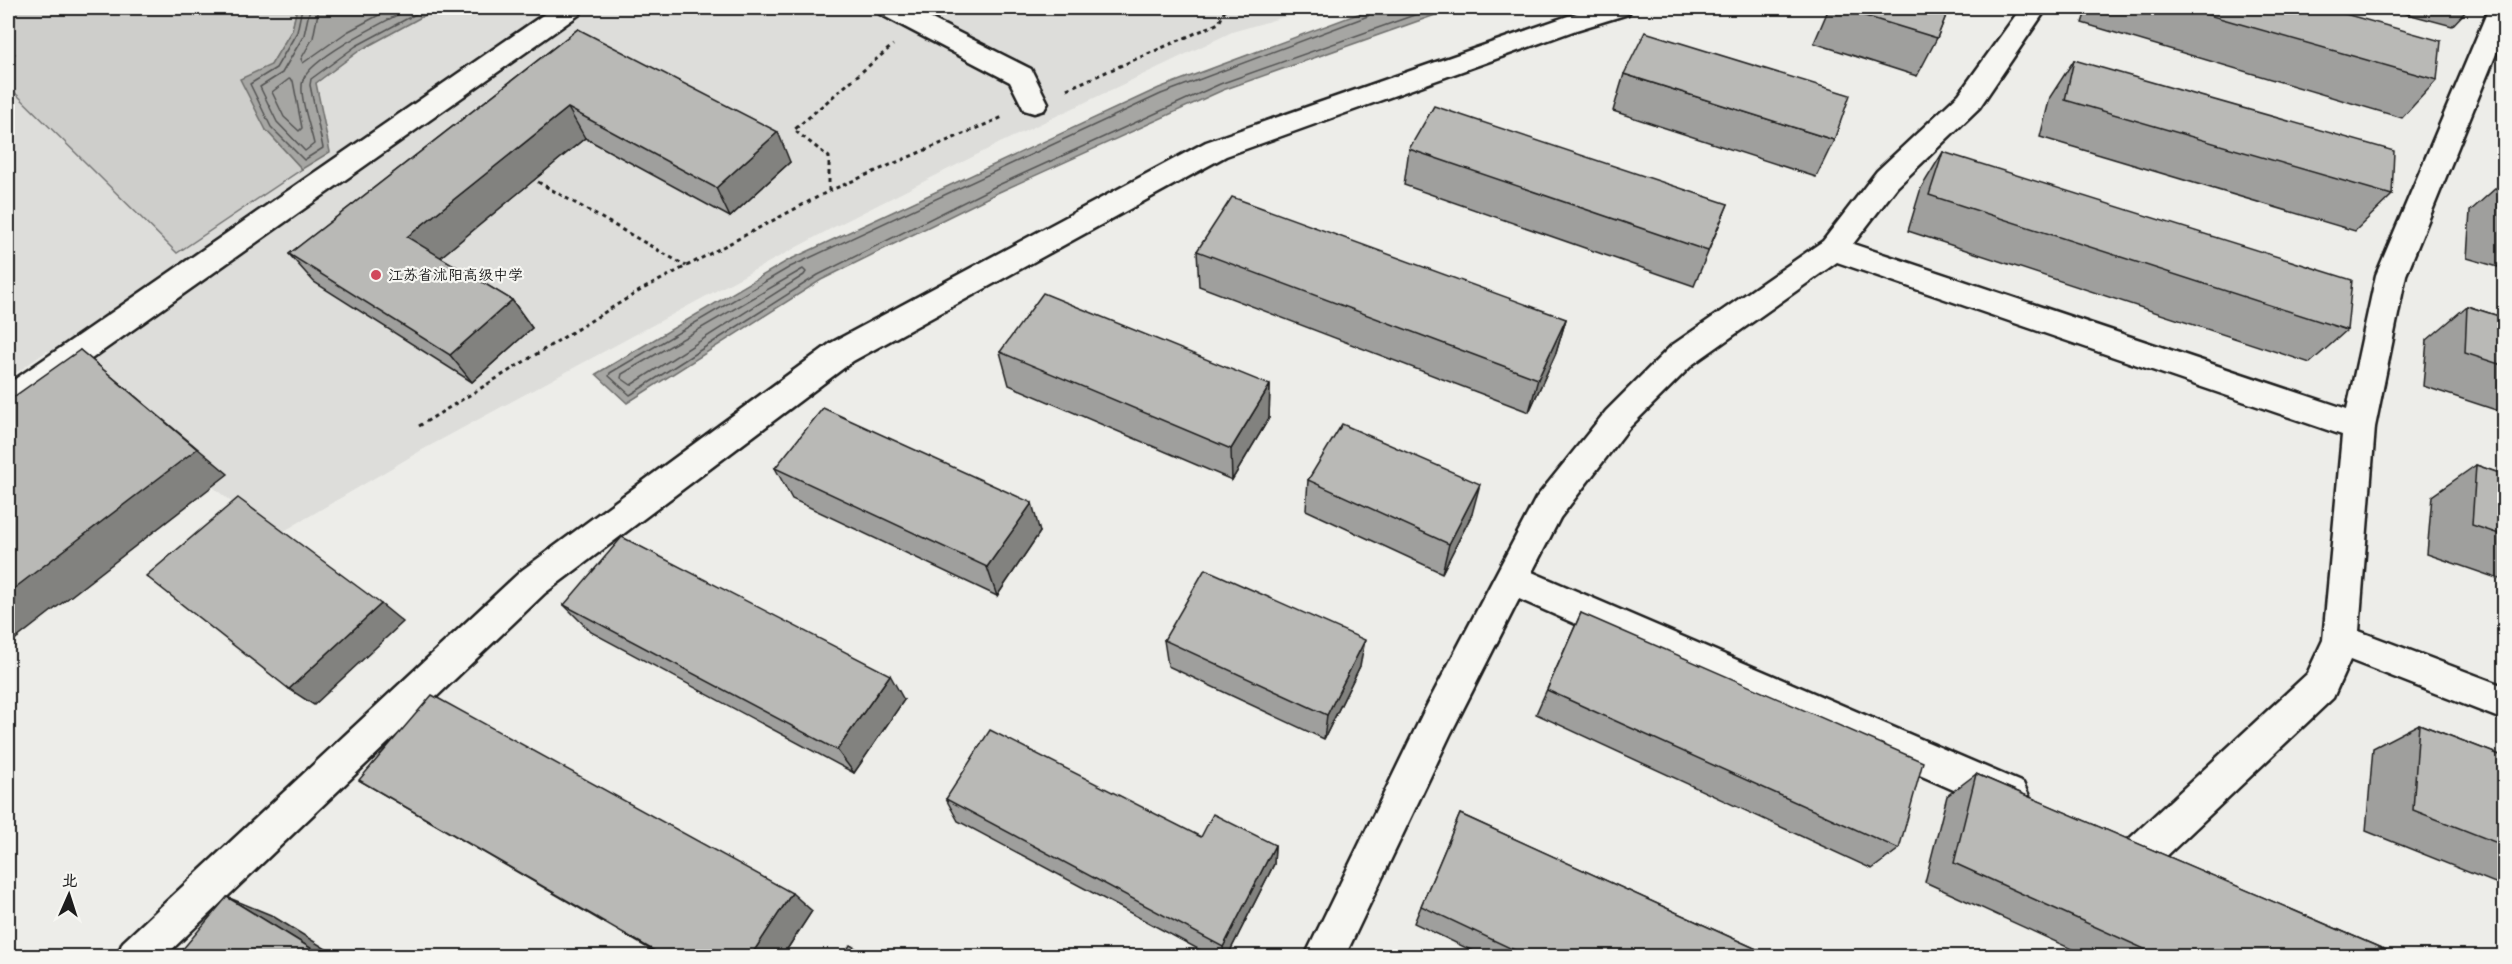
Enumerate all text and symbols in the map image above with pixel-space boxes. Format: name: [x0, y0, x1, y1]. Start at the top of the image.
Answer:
place label: 江苏省沭阳高级中学: [388, 266, 523, 285]
marker: 江苏省沭阳高级中学: [369, 268, 383, 282]
north arrow: [39, 865, 99, 925]
text: 北: [61, 872, 78, 891]

